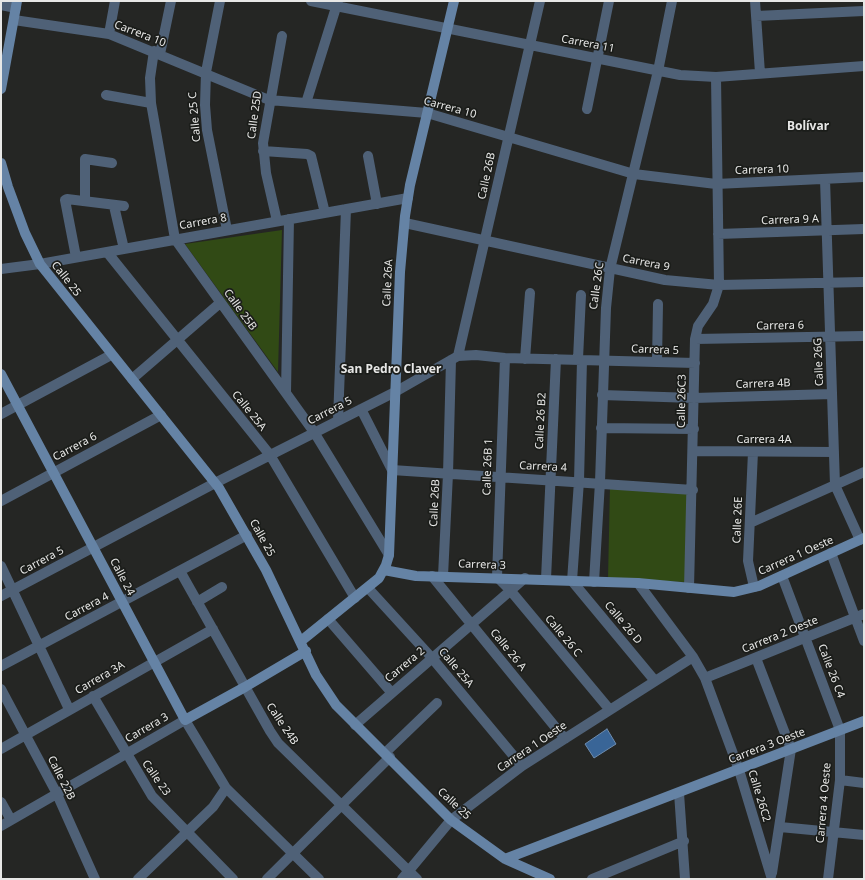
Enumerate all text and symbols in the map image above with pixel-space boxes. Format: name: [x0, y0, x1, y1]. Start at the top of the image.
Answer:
street label: Carrera 10: [112, 18, 168, 50]
street label: Carrera 11: [560, 32, 616, 56]
street label: Calle 25D: [245, 90, 265, 140]
street label: Calle 25 C: [186, 91, 204, 143]
street label: Carrera 10: [422, 95, 478, 121]
district label: Bolívar: [787, 120, 829, 134]
street label: Calle 26B: [476, 151, 498, 201]
street label: Carrera 10: [735, 162, 789, 178]
street label: Carrera 8: [178, 211, 228, 233]
street label: Carrera 9 A: [761, 212, 819, 228]
street label: Carrera 9: [621, 252, 671, 274]
street label: Calle 25: [48, 259, 84, 299]
street label: Calle 26A: [380, 259, 396, 307]
street label: Calle 26C: [587, 262, 607, 310]
street label: Calle 25B: [221, 287, 259, 333]
street label: Carrera 6: [756, 319, 804, 333]
street label: Calle 26G: [812, 338, 826, 386]
street label: Carrera 5: [631, 343, 679, 357]
district label: San Pedro Claver: [341, 363, 441, 377]
street label: Calle 26C3: [675, 374, 689, 428]
street label: Carrera 4B: [735, 376, 791, 392]
street label: Calle 25A: [229, 388, 269, 434]
street label: Calle 26 B2: [533, 392, 549, 450]
street label: Carrera 5: [306, 394, 354, 428]
street label: Carrera 6: [51, 430, 99, 464]
street label: Carrera 4A: [737, 433, 791, 447]
street label: Calle 26B 1: [480, 438, 496, 496]
street label: Carrera 4: [519, 459, 567, 475]
street label: Calle 26B: [427, 479, 443, 527]
street label: Calle 26E: [731, 497, 745, 543]
street label: Calle 25: [246, 517, 278, 559]
street label: Carrera 1 Oeste: [756, 534, 836, 578]
street label: Carrera 5: [18, 544, 66, 578]
street label: Calle 24: [107, 556, 137, 598]
street label: Carrera 3: [458, 558, 506, 572]
street label: Carrera 4: [63, 590, 111, 624]
street label: Calle 26 D: [601, 599, 645, 647]
street label: Calle 26 C: [542, 613, 584, 659]
street label: Carrera 2 Oeste: [740, 614, 820, 656]
street label: Calle 26 A: [487, 626, 529, 674]
street label: Calle 26 C4: [815, 642, 847, 700]
street label: Carrera 2: [382, 645, 428, 685]
street label: Calle 25A: [436, 646, 476, 690]
street label: Carrera 3A: [73, 659, 127, 697]
street label: Calle 24B: [263, 701, 301, 747]
street label: Carrera 3: [123, 710, 171, 746]
street label: Carrera 1 Oeste: [495, 719, 569, 775]
street label: Carrera 3 Oeste: [727, 725, 807, 767]
street label: Calle 22B: [44, 754, 78, 802]
street label: Calle 23: [139, 758, 173, 798]
street label: Carrera 4 Oeste: [814, 762, 834, 844]
street label: Calle 26C2: [745, 768, 773, 824]
street label: Calle 25: [435, 785, 473, 823]

